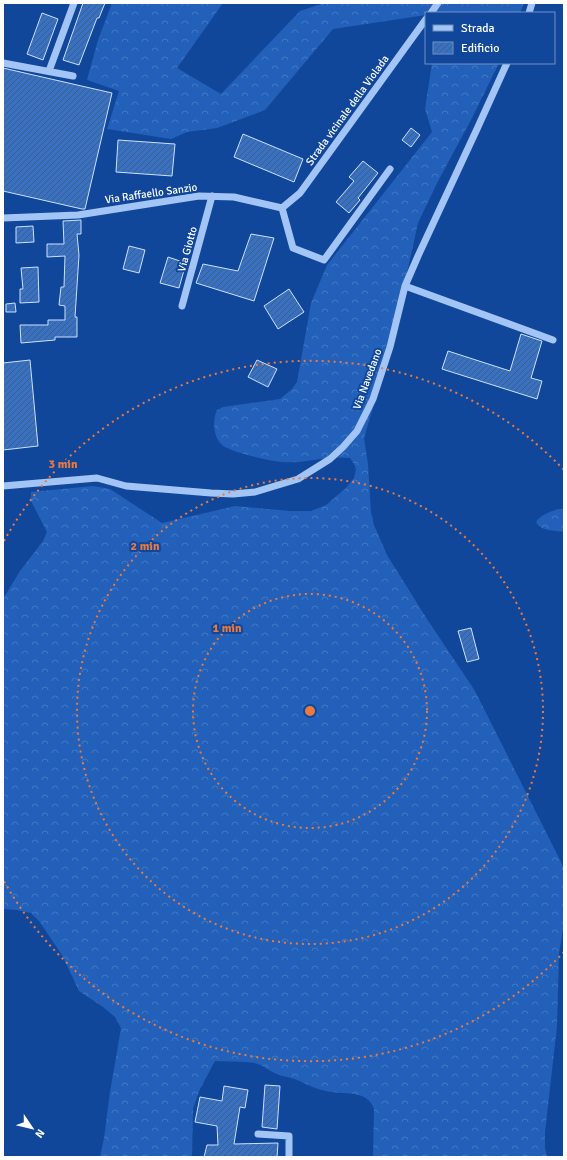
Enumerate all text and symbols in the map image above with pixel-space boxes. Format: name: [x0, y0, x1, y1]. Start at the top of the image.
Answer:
legend: [425, 12, 555, 64]
text: Strada: [461, 21, 495, 36]
text: Edificio: [461, 41, 499, 56]
street label: Strada vicinale della Violada: [303, 52, 392, 168]
street label: Via Raffaello Sanzio: [104, 181, 198, 206]
street label: Via Giotto: [175, 225, 200, 273]
street label: Via Navedano: [350, 347, 385, 411]
text: 3 min: [49, 457, 78, 472]
text: 2 min: [131, 539, 160, 554]
text: 1 min: [213, 621, 242, 636]
centre of rings: [303, 704, 317, 718]
north arrow: [12, 1108, 52, 1148]
text: N: [32, 1127, 47, 1140]

